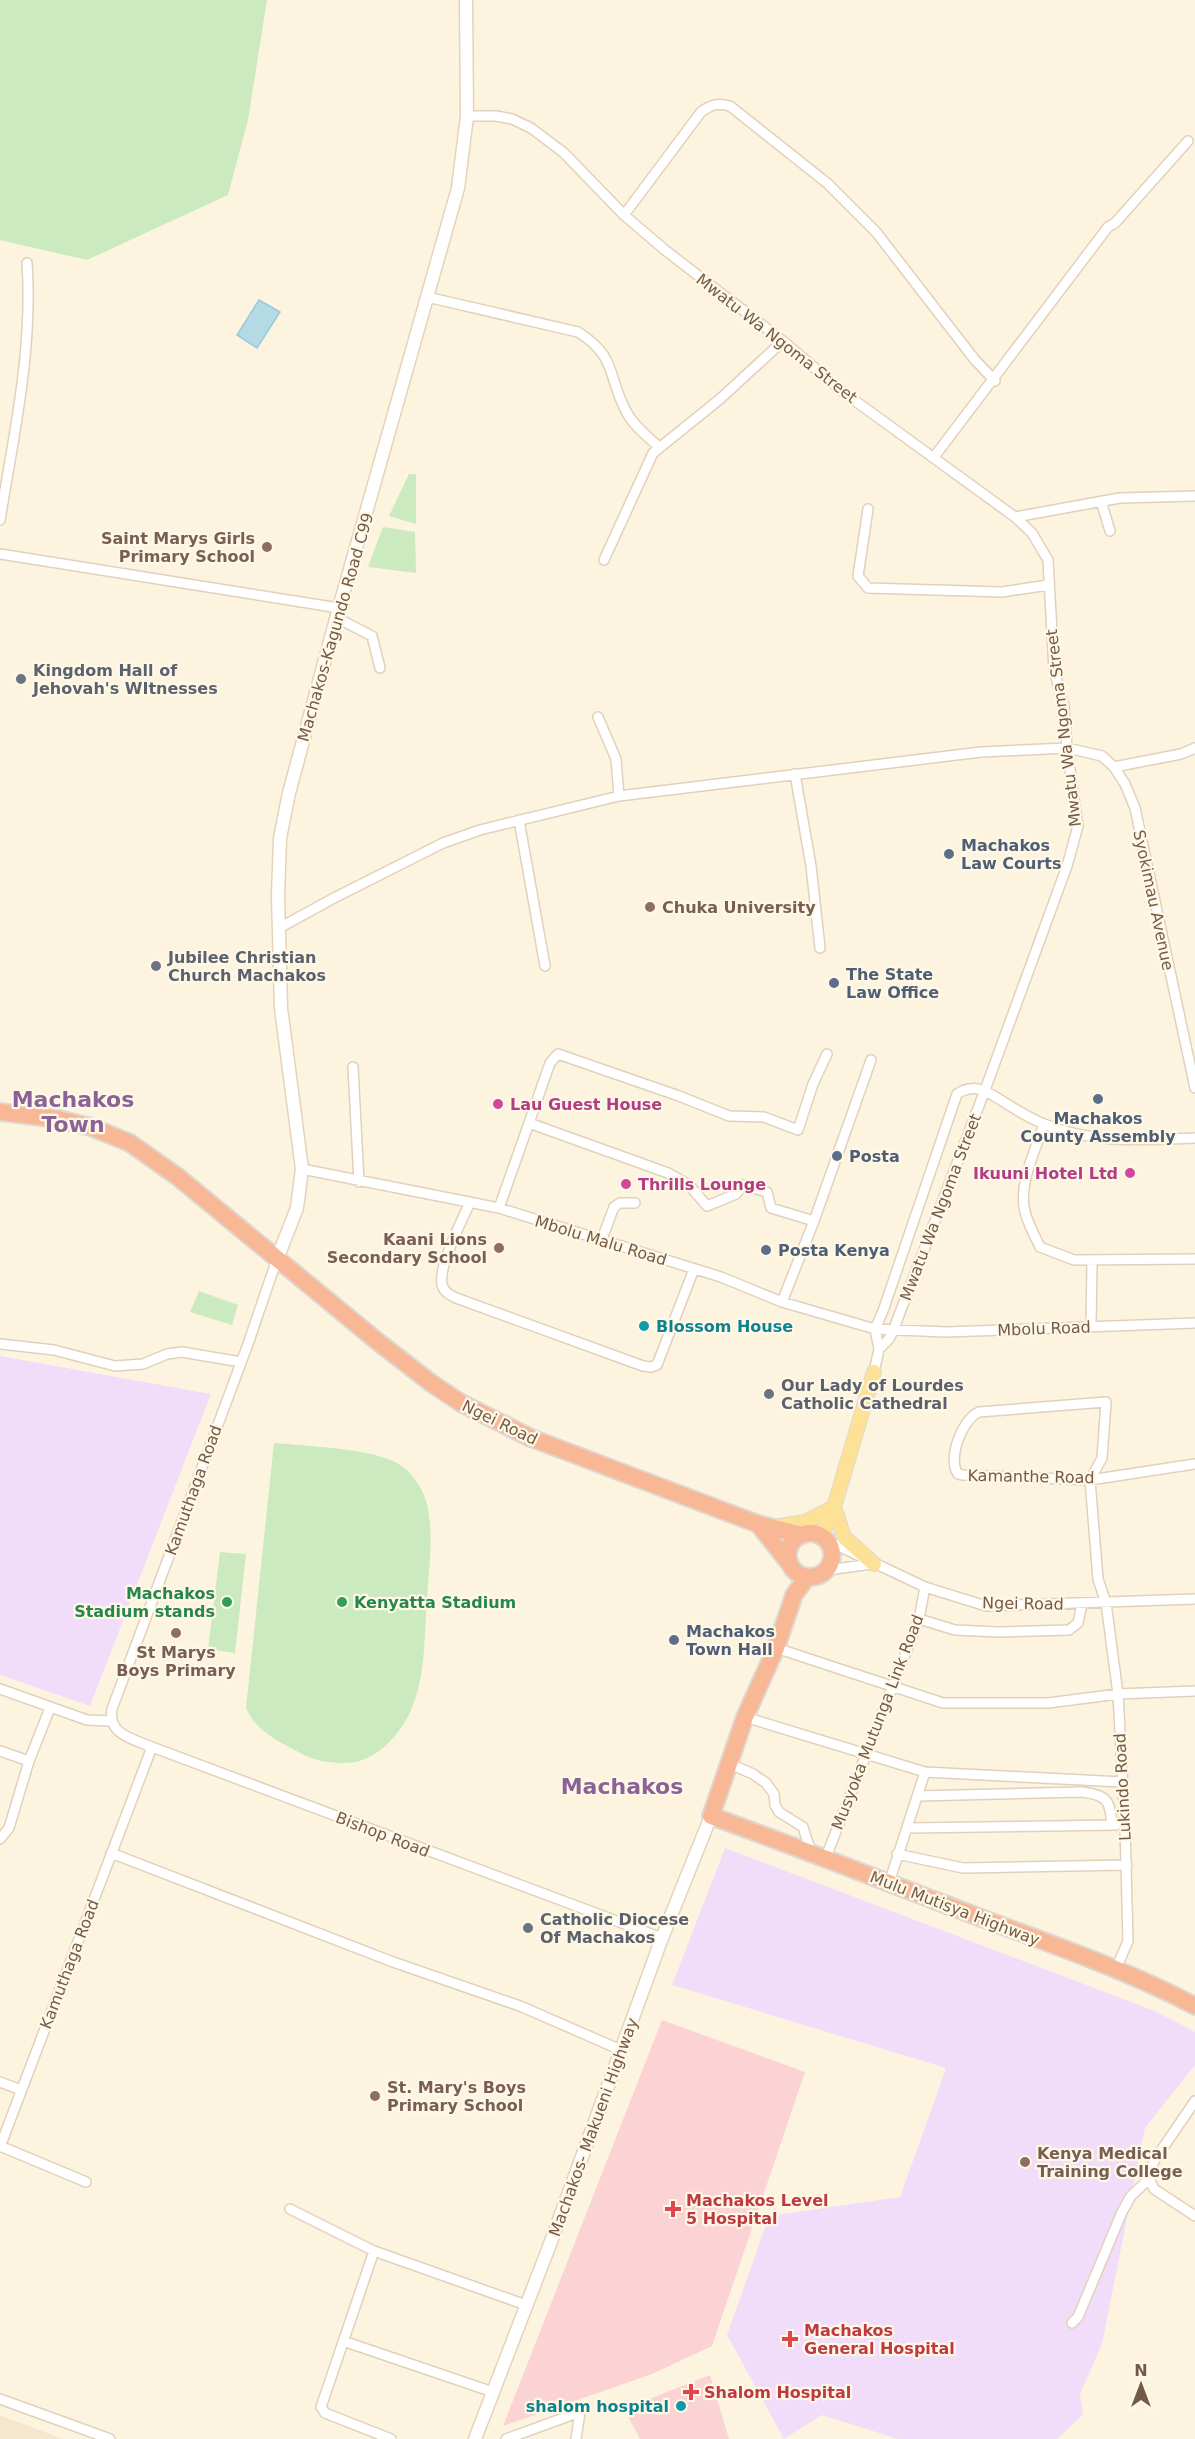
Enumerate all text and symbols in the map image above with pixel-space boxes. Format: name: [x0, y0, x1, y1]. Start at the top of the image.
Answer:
street label: Mwatu Wa Ngoma Street: [692, 270, 861, 407]
street label: Machakos-Kagundo Road C99: [294, 511, 377, 744]
place label: Saint Marys Girls Primary School: [101, 529, 255, 566]
marker: Saint Marys Girls Primary School: [260, 540, 274, 554]
street label: Mwatu Wa Ngoma Street: [1042, 628, 1085, 828]
place label: Kingdom Hall of Jehovah's WItnesses: [32, 661, 218, 698]
marker: Kingdom Hall of Jehovah's WItnesses: [14, 672, 28, 686]
street label: Syokimau Avenue: [1129, 828, 1178, 972]
place label: Machakos Law Courts: [961, 836, 1062, 873]
marker: Machakos Law Courts: [942, 847, 956, 861]
place label: Chuka University: [662, 898, 816, 917]
marker: Chuka University: [643, 900, 657, 914]
place label: Jubilee Christian Church Machakos: [167, 948, 326, 985]
marker: Jubilee Christian Church Machakos: [149, 959, 163, 973]
place label: The State Law Office: [846, 965, 939, 1002]
marker: The State Law Office: [827, 976, 841, 990]
district label: Machakos Town: [12, 1087, 134, 1137]
marker: Machakos County Assembly: [1091, 1092, 1105, 1106]
place label: Lau Guest House: [510, 1095, 662, 1114]
marker: Lau Guest House: [491, 1097, 505, 1111]
place label: Machakos County Assembly: [1020, 1109, 1176, 1146]
street label: Mwatu Wa Ngoma Street: [896, 1111, 985, 1303]
place label: Posta: [849, 1147, 900, 1166]
marker: Posta: [830, 1149, 844, 1163]
place label: Ikuuni Hotel Ltd: [973, 1164, 1118, 1183]
marker: Ikuuni Hotel Ltd: [1123, 1166, 1137, 1180]
place label: Thrills Lounge: [638, 1175, 766, 1194]
marker: Thrills Lounge: [619, 1177, 633, 1191]
street label: Mbolu Malu Road: [533, 1211, 669, 1270]
place label: Kaani Lions Secondary School: [327, 1230, 487, 1267]
marker: Kaani Lions Secondary School: [492, 1241, 506, 1255]
place label: Posta Kenya: [778, 1241, 890, 1260]
marker: Posta Kenya: [759, 1243, 773, 1257]
place label: Blossom House: [656, 1317, 793, 1336]
street label: Mbolu Road: [997, 1317, 1091, 1340]
marker: Blossom House: [637, 1319, 651, 1333]
place label: Our Lady of Lourdes Catholic Cathedral: [781, 1376, 964, 1413]
marker: Our Lady of Lourdes Catholic Cathedral: [762, 1387, 776, 1401]
street label: Ngei Road: [459, 1396, 541, 1449]
street label: Kamuthaga Road: [161, 1422, 226, 1558]
street label: Kamanthe Road: [967, 1466, 1095, 1487]
place label: Machakos Stadium stands: [74, 1584, 215, 1621]
place label: Kenyatta Stadium: [354, 1593, 516, 1612]
street label: Ngei Road: [982, 1593, 1064, 1614]
marker: Machakos Stadium stands: [220, 1595, 234, 1609]
marker: Kenyatta Stadium: [335, 1595, 349, 1609]
street label: Musyoka Mutunga Link Road: [828, 1612, 927, 1832]
place label: Machakos Town Hall: [686, 1622, 775, 1659]
marker: St Marys Boys Primary: [169, 1626, 183, 1640]
marker: Machakos Town Hall: [667, 1633, 681, 1647]
place label: St Marys Boys Primary: [116, 1643, 236, 1680]
street label: Lukindo Road: [1110, 1733, 1135, 1841]
district label: Machakos: [561, 1774, 683, 1799]
street label: Bishop Road: [333, 1808, 432, 1861]
street label: Mulu Mutisya Highway: [867, 1867, 1042, 1950]
street label: Kamuthaga Road: [36, 1897, 103, 2032]
place label: Catholic Diocese Of Machakos: [540, 1910, 689, 1947]
marker: Catholic Diocese Of Machakos: [521, 1921, 535, 1935]
street label: Machakos- Makueni Highway: [545, 2015, 642, 2239]
place label: St. Mary's Boys Primary School: [387, 2078, 526, 2115]
marker: St. Mary's Boys Primary School: [368, 2089, 382, 2103]
place label: Kenya Medical Training College: [1037, 2144, 1183, 2181]
marker: Kenya Medical Training College: [1018, 2155, 1032, 2169]
place label: Machakos Level 5 Hospital: [686, 2191, 829, 2228]
marker: Machakos Level 5 Hospital: [664, 2200, 682, 2218]
place label: Machakos General Hospital: [804, 2321, 955, 2358]
marker: Machakos General Hospital: [781, 2330, 799, 2348]
north arrow: [1111, 2355, 1171, 2415]
text: N: [1134, 2361, 1148, 2380]
marker: Shalom Hospital: [682, 2383, 700, 2401]
place label: Shalom Hospital: [704, 2383, 851, 2402]
place label: shalom hospital: [526, 2397, 669, 2416]
marker: shalom hospital: [674, 2399, 688, 2413]

